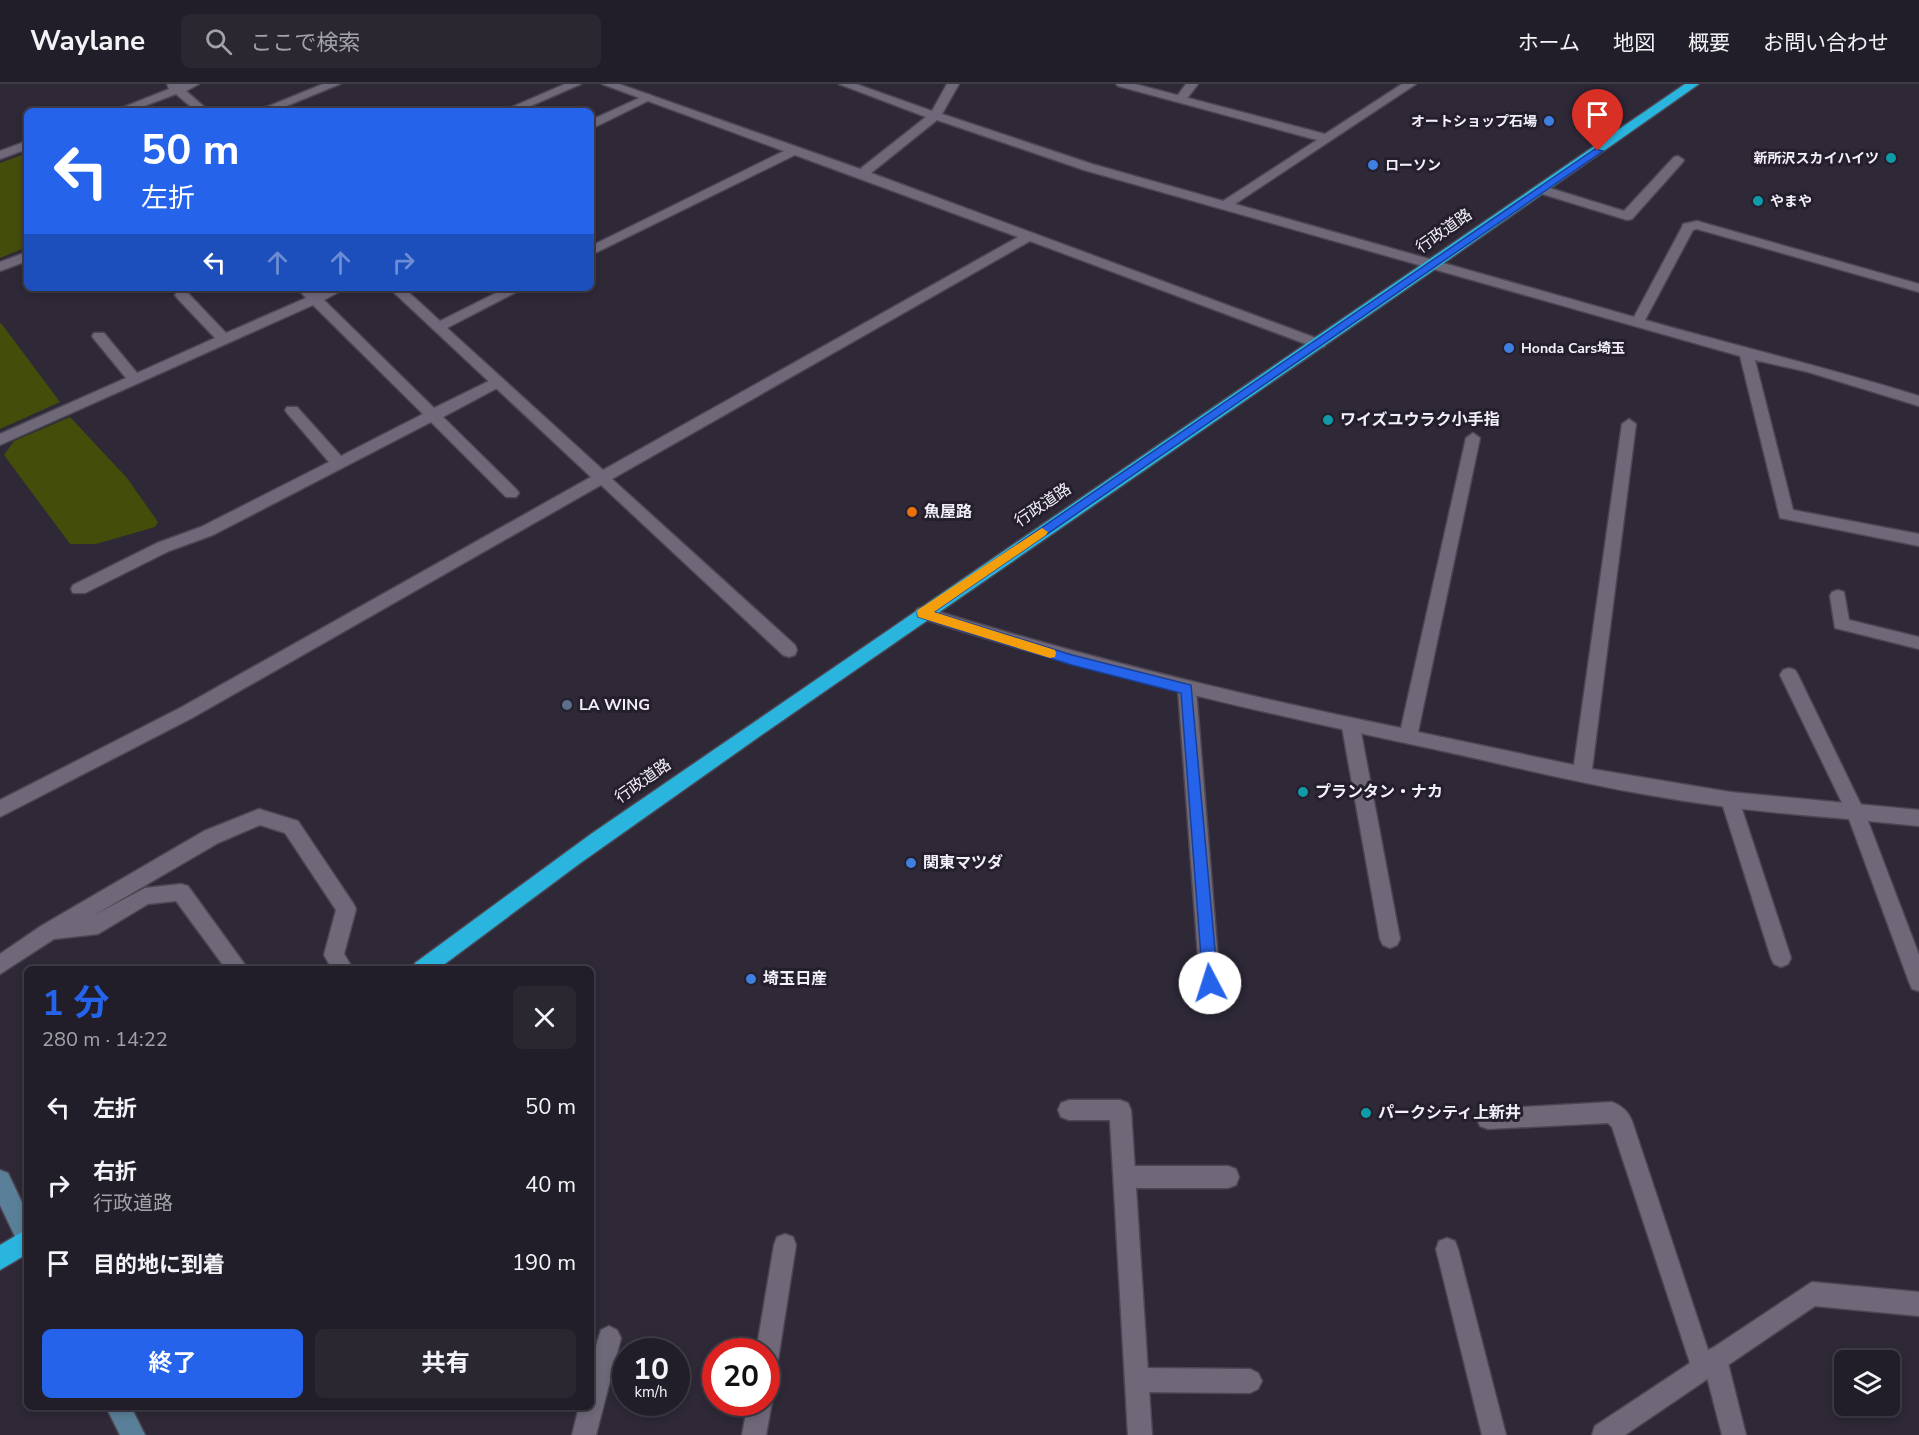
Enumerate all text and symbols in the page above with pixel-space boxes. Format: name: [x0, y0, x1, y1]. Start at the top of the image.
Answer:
search box: [181, 14, 601, 68]
text: Waylane: [30, 22, 145, 60]
icon: search: [202, 25, 235, 58]
text: ここで検索: [250, 28, 360, 58]
text: ホーム: [1518, 29, 1580, 57]
text: 地図: [1613, 29, 1655, 57]
text: 概要: [1688, 29, 1730, 57]
text: お問い合わせ: [1763, 29, 1889, 57]
pin: [1572, 89, 1623, 151]
icon: arrive: [1581, 98, 1614, 131]
place label: オートショップ石場: [1411, 112, 1537, 131]
marker: オートショップ石場: [1542, 114, 1556, 128]
text: 50 m: [141, 122, 240, 179]
icon: left: [42, 132, 120, 210]
place label: 新所沢スカイハイツ: [1754, 149, 1879, 168]
marker: 新所沢スカイハイツ: [1884, 151, 1898, 165]
place label: ローソン: [1385, 156, 1441, 175]
marker: ローソン: [1366, 158, 1380, 172]
text: 左折: [141, 180, 195, 217]
place label: やまや: [1770, 192, 1812, 211]
marker: やまや: [1751, 194, 1765, 208]
street label: 行政道路: [1411, 204, 1477, 258]
icon: left: [198, 246, 231, 279]
icon: ahead: [261, 246, 294, 279]
icon: ahead: [324, 246, 357, 279]
icon: right: [387, 246, 420, 279]
place label: Honda Cars埼玉: [1521, 339, 1625, 358]
marker: Honda Cars埼玉: [1502, 341, 1516, 355]
place label: ワイズユウラク小手指: [1340, 409, 1500, 431]
marker: ワイズユウラク小手指: [1321, 413, 1335, 427]
street label: 行政道路: [1010, 478, 1076, 532]
place label: 魚屋路: [924, 501, 972, 523]
marker: 魚屋路: [905, 505, 919, 519]
place label: LA WING: [579, 694, 650, 716]
marker: LA WING: [560, 698, 574, 712]
street label: 行政道路: [610, 754, 676, 808]
place label: プランタン・ナカ: [1315, 781, 1443, 803]
marker: プランタン・ナカ: [1296, 785, 1310, 799]
place label: 関東マツダ: [923, 852, 1003, 874]
marker: 関東マツダ: [904, 856, 918, 870]
position arrow: [1178, 951, 1242, 1015]
place label: 埼玉日産: [763, 968, 827, 990]
marker: 埼玉日産: [744, 972, 758, 986]
text: 1 分: [42, 979, 109, 1028]
button: close: [513, 986, 576, 1049]
text: 280 m · 14:22: [42, 1026, 168, 1053]
icon: left: [42, 1091, 75, 1124]
text: 50 m: [525, 1092, 576, 1122]
text: 左折: [93, 1094, 137, 1124]
place label: パークシティ上新井: [1378, 1102, 1521, 1124]
marker: パークシティ上新井: [1359, 1106, 1373, 1120]
text: 右折: [93, 1157, 137, 1187]
icon: right: [42, 1169, 75, 1202]
text: 40 m: [525, 1170, 576, 1200]
text: 行政道路: [93, 1190, 173, 1217]
icon: arrive: [42, 1247, 75, 1280]
text: 190 m: [512, 1248, 576, 1278]
text: 目的地に到着: [93, 1250, 225, 1280]
button: 終了: [42, 1329, 303, 1398]
button: 共有: [315, 1329, 576, 1398]
speed limit sign: 20: [702, 1338, 780, 1416]
text: 10: [633, 1349, 669, 1390]
map controls: [1834, 1350, 1900, 1416]
button: layers: [1834, 1350, 1900, 1416]
text: km/h: [634, 1382, 668, 1402]

